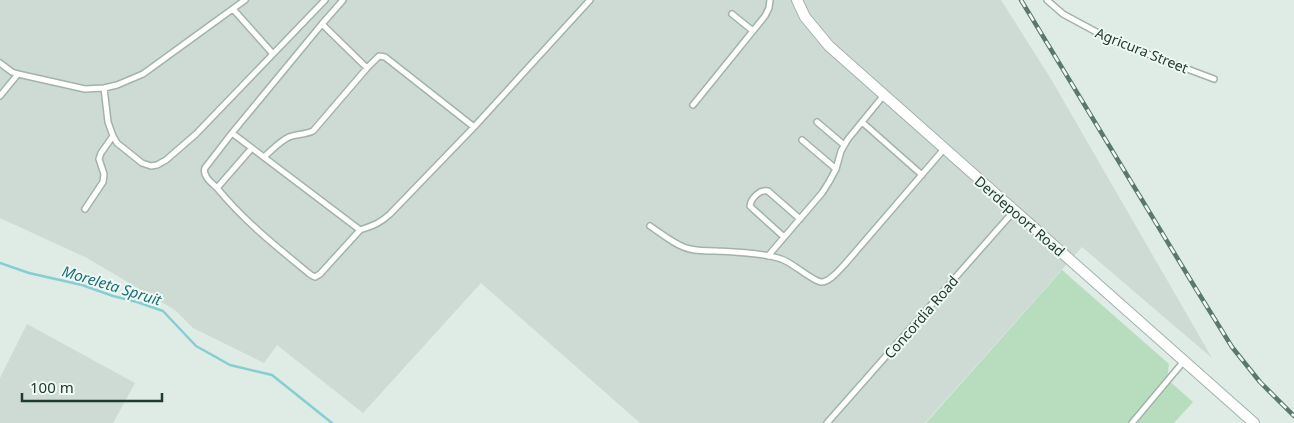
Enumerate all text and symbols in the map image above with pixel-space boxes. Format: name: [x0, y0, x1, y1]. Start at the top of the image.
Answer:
street label: Agricura Street: [1093, 23, 1191, 77]
street label: Derdepoort Road: [971, 172, 1069, 260]
water label: Moreleta Spruit: [60, 260, 165, 310]
street label: Concordia Road: [880, 272, 962, 362]
scale bar: [22, 370, 162, 402]
text: 100 m: [30, 377, 74, 397]

